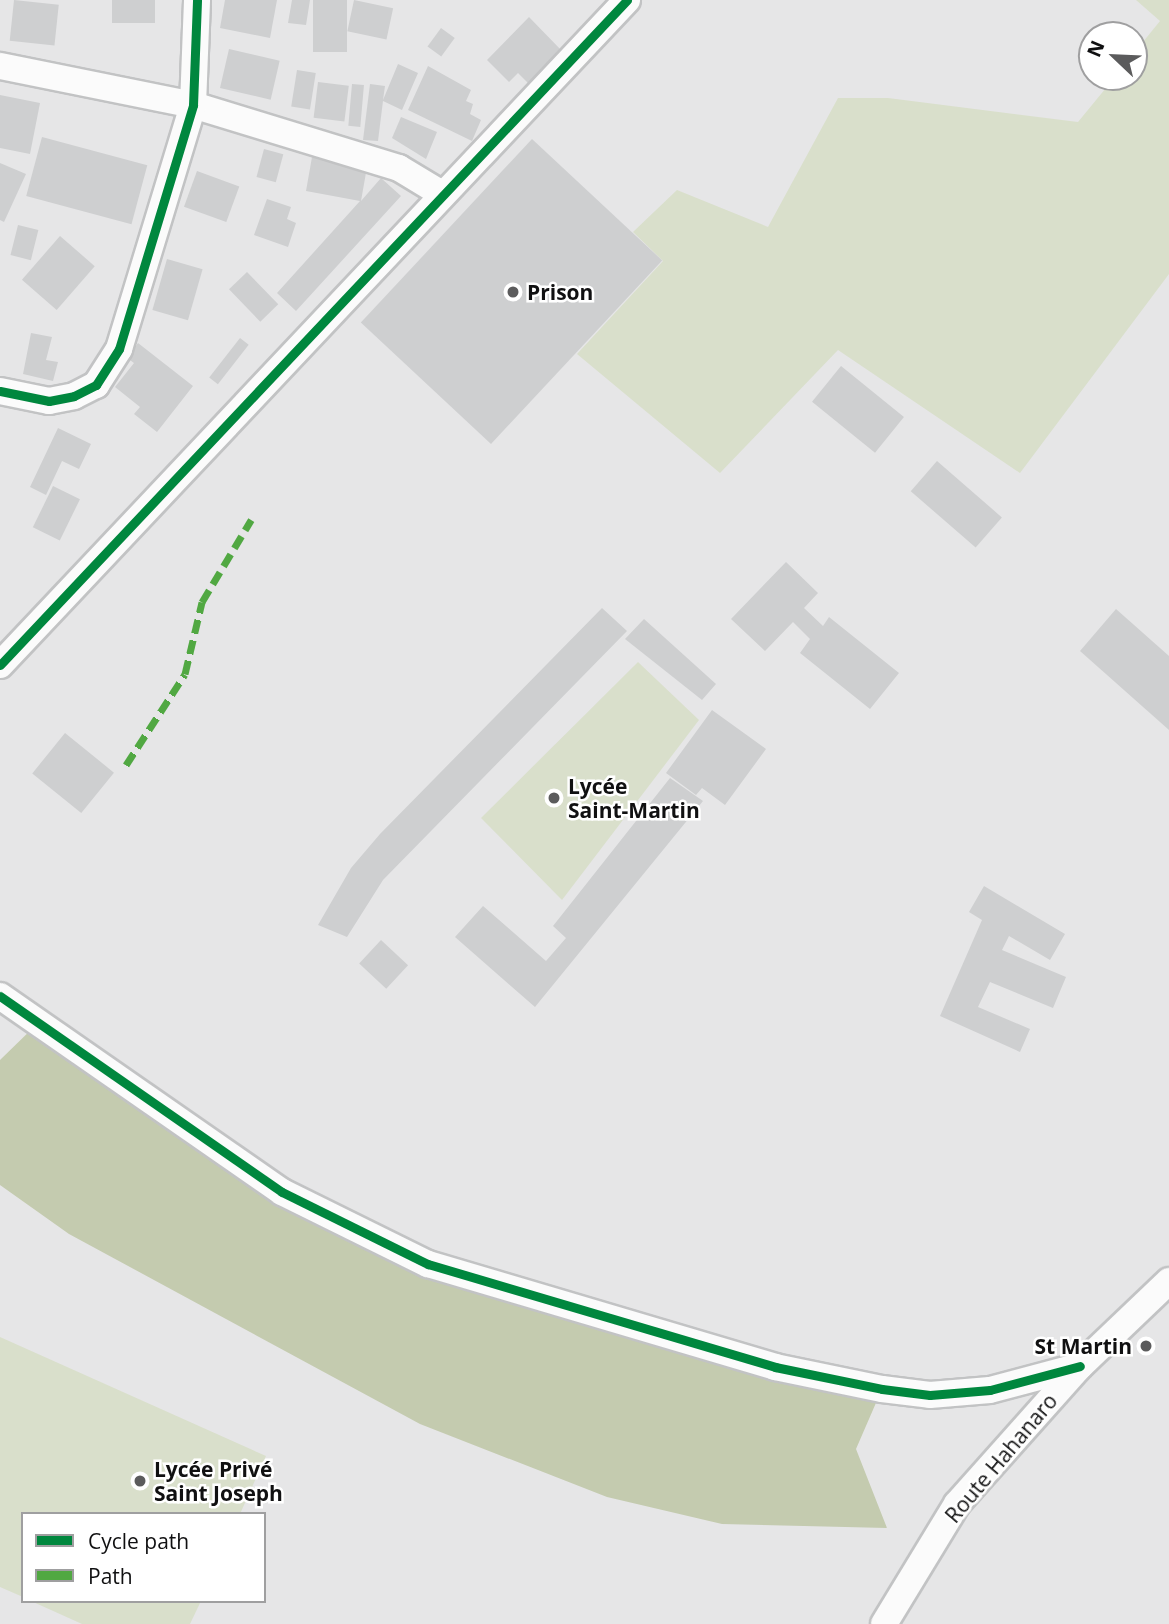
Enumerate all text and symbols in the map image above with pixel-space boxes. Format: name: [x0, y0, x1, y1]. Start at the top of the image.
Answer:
north arrow: [1078, 21, 1148, 91]
text: N: [1081, 36, 1110, 61]
place label: Prison: [527, 279, 593, 305]
marker: Prison: [505, 284, 521, 300]
place label: Lycée Saint-Martin: [568, 773, 700, 823]
marker: Lycée Saint-Martin: [546, 790, 562, 806]
place label: St Martin: [1035, 1333, 1132, 1359]
marker: St Martin: [1138, 1338, 1154, 1354]
street label: Route Hahanaro: [940, 1388, 1062, 1528]
place label: Lycée Privé Saint Joseph: [154, 1456, 283, 1506]
marker: Lycée Privé Saint Joseph: [132, 1473, 148, 1489]
legend: [21, 1512, 266, 1603]
text: Cycle path: [88, 1527, 189, 1555]
text: Path: [88, 1562, 133, 1590]

